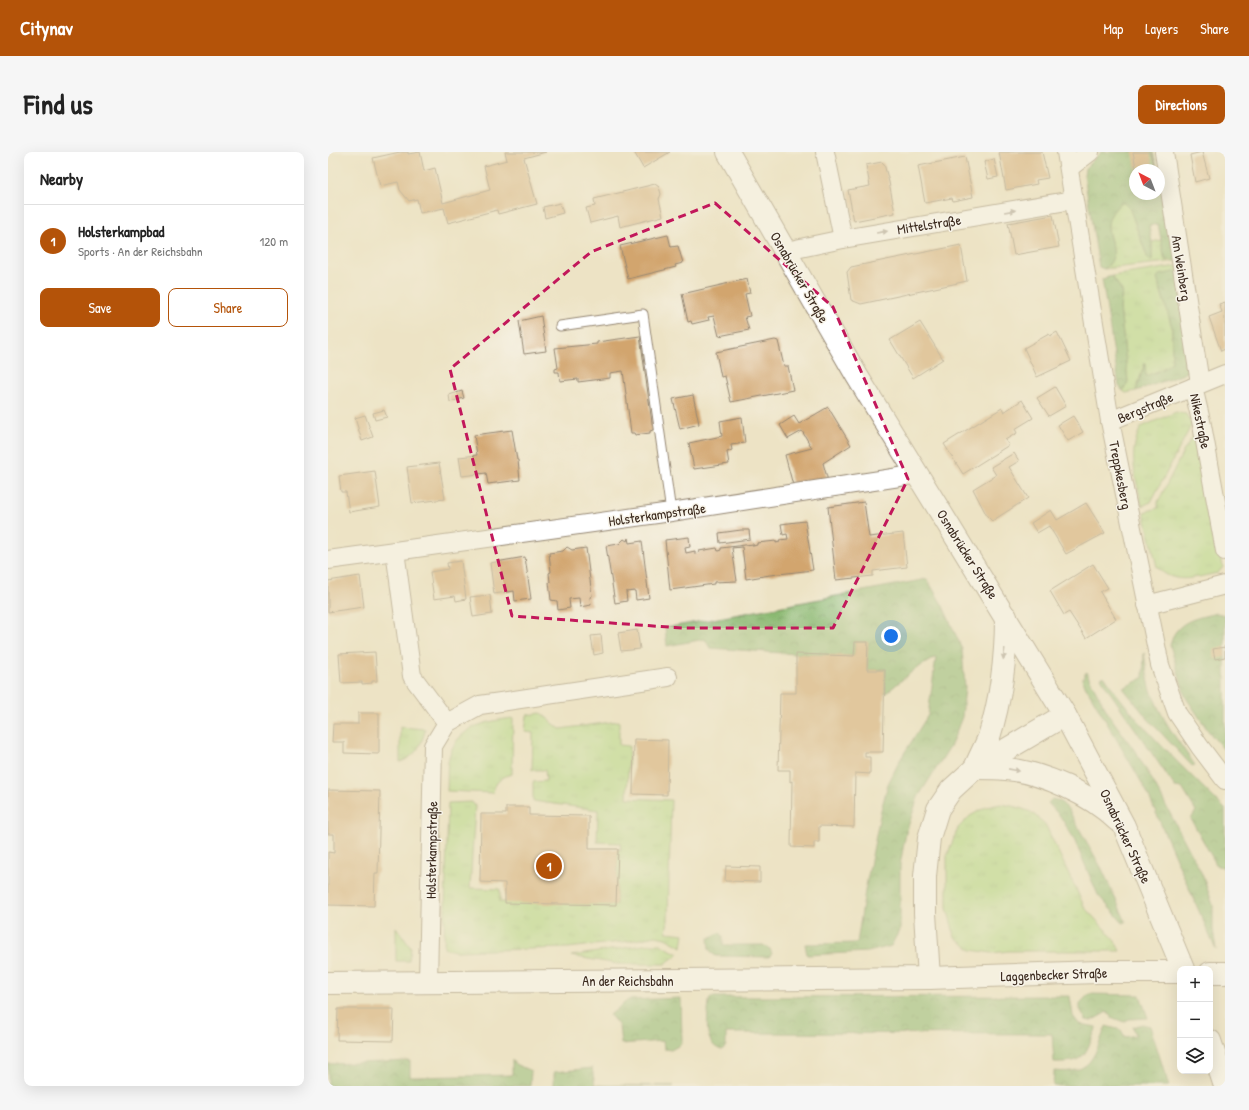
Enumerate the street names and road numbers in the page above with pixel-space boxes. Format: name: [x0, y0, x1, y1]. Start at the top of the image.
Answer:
street label: Mittelstraße: [896, 210, 963, 239]
street label: Osnabrücker Straße: [765, 228, 834, 327]
street label: Am Weinberg: [1166, 234, 1197, 302]
street label: Bergstraße: [1114, 387, 1176, 428]
street label: Nikestraße: [1185, 392, 1216, 451]
street label: Treppkesberg: [1104, 439, 1137, 511]
street label: Holsterkampstraße: [607, 498, 707, 531]
street label: Osnabrücker Straße: [932, 506, 1003, 603]
street label: Osnabrücker Straße: [1095, 786, 1156, 887]
street label: Holsterkampstraße: [421, 800, 442, 899]
street label: Laggenbecker Straße: [1000, 963, 1108, 986]
street label: An der Reichsbahn: [582, 971, 674, 990]

